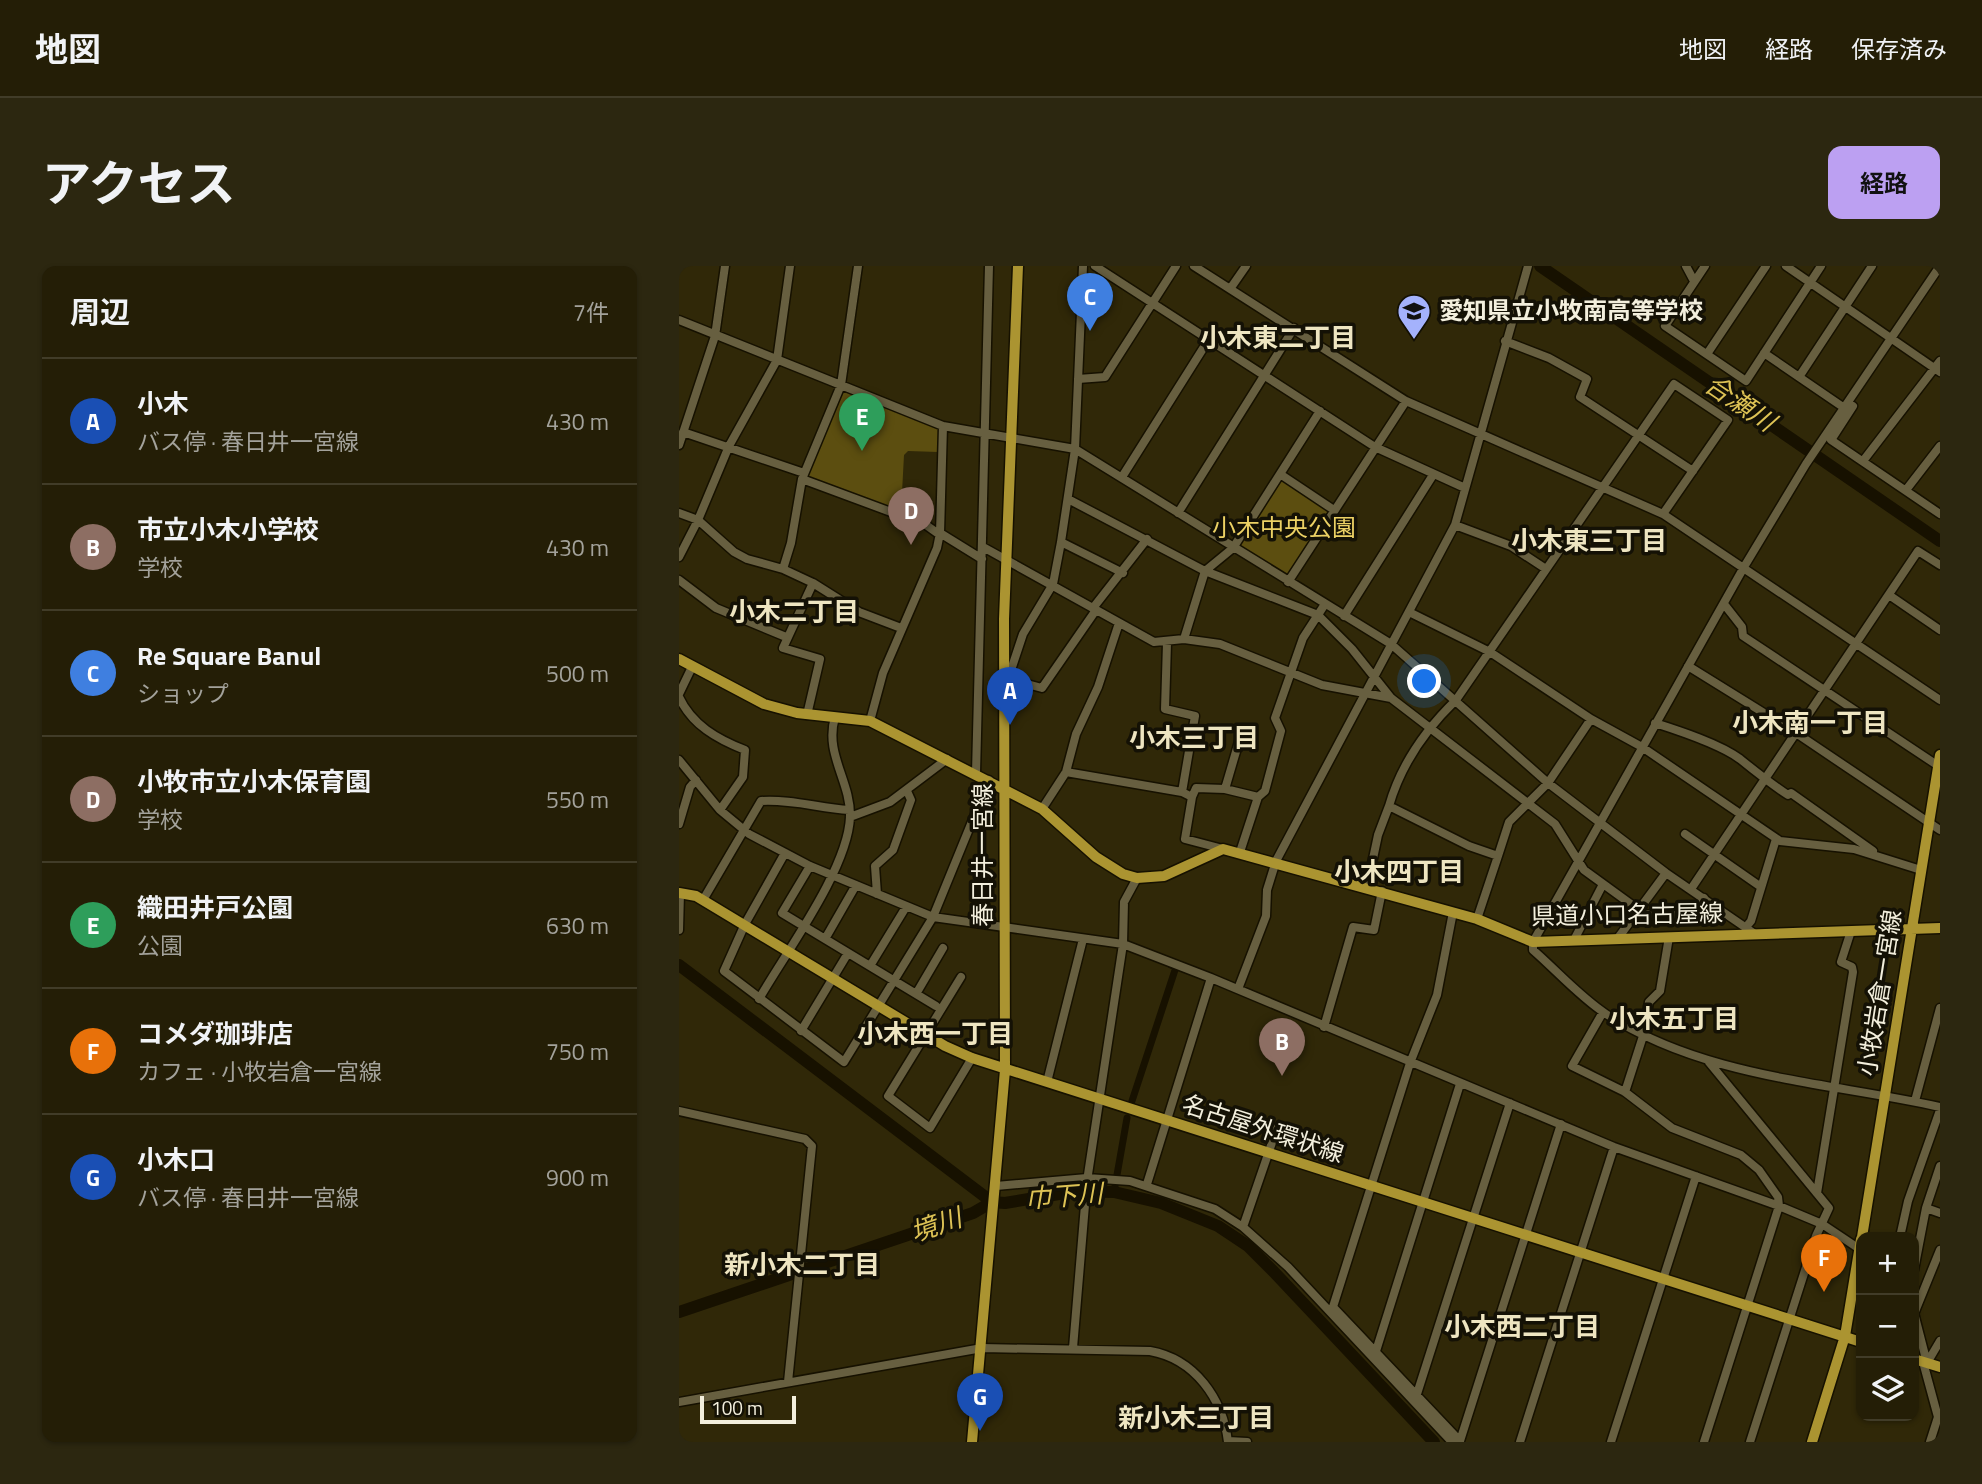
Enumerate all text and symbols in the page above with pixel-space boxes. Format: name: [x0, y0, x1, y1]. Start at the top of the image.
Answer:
text: 地図: [35, 24, 101, 74]
text: 地図: [1679, 31, 1727, 67]
text: 経路: [1765, 31, 1813, 67]
text: 保存済み: [1851, 31, 1947, 67]
text: アクセス: [42, 145, 236, 220]
button: 経路: [1828, 146, 1940, 219]
pin: C: [1067, 273, 1113, 331]
text: 周辺: [70, 289, 130, 335]
school or university icon: 愛知県立小牧南高等学校: [1395, 292, 1433, 341]
place label: 愛知県立小牧南高等学校: [1439, 292, 1703, 328]
text: 7件: [573, 295, 609, 330]
district label: 小木東二丁目: [1200, 318, 1356, 357]
water label: 合瀬川: [1697, 365, 1786, 442]
text: 小木: [137, 384, 189, 423]
pin: E: [839, 393, 885, 451]
text: A: [86, 404, 100, 439]
text: 430 m: [546, 404, 609, 439]
text: バス停 · 春日井一宮線: [137, 424, 359, 459]
pin: D: [888, 487, 934, 545]
park label: 小木中央公園: [1212, 509, 1356, 545]
text: 市立小木小学校: [137, 510, 319, 549]
district label: 小木東三丁目: [1511, 521, 1667, 560]
text: B: [86, 530, 100, 565]
text: 430 m: [546, 530, 609, 565]
text: 学校: [137, 550, 183, 585]
district label: 小木二丁目: [729, 592, 859, 631]
text: Re Square Banul: [137, 636, 321, 675]
text: C: [87, 656, 99, 691]
text: 500 m: [546, 656, 609, 691]
your location: [1407, 664, 1441, 698]
pin: A: [987, 667, 1033, 725]
text: ショップ: [137, 676, 229, 711]
district label: 小木南一丁目: [1732, 703, 1888, 742]
district label: 小木三丁目: [1129, 718, 1259, 757]
text: 小牧市立小木保育園: [137, 762, 371, 801]
text: D: [86, 782, 100, 817]
text: 550 m: [546, 782, 609, 817]
street label: 春日井一宮線: [964, 783, 1000, 927]
text: 学校: [137, 802, 183, 837]
district label: 小木四丁目: [1334, 852, 1464, 891]
text: 織田井戸公園: [137, 888, 293, 927]
street label: 県道小口名古屋線: [1531, 894, 1723, 934]
street label: 小牧岩倉一宮線: [1848, 907, 1910, 1079]
text: E: [87, 908, 99, 943]
text: 630 m: [546, 908, 609, 943]
text: 公園: [137, 928, 183, 963]
district label: 小木五丁目: [1609, 999, 1739, 1038]
text: コメダ珈琲店: [137, 1014, 293, 1053]
district label: 小木西一丁目: [857, 1014, 1013, 1053]
pin: B: [1259, 1018, 1305, 1076]
text: F: [87, 1034, 99, 1069]
text: 750 m: [546, 1034, 609, 1069]
text: カフェ · 小牧岩倉一宮線: [137, 1054, 382, 1089]
street label: 名古屋外環状線: [1178, 1085, 1349, 1171]
text: 小木口: [137, 1140, 215, 1179]
text: G: [86, 1160, 100, 1195]
text: 900 m: [546, 1160, 609, 1195]
water label: 巾下川: [1024, 1173, 1107, 1218]
text: バス停 · 春日井一宮線: [137, 1180, 359, 1215]
water label: 境川: [905, 1197, 970, 1251]
map controls: [1856, 1232, 1919, 1421]
button: +: [1856, 1232, 1919, 1295]
pin: F: [1801, 1234, 1847, 1292]
district label: 新小木二丁目: [724, 1245, 880, 1284]
button: −: [1856, 1295, 1919, 1358]
district label: 小木西二丁目: [1444, 1307, 1600, 1346]
button: layers: [1856, 1358, 1919, 1421]
pin: G: [957, 1373, 1003, 1431]
scale bar: [700, 1393, 796, 1425]
text: 100 m: [711, 1393, 763, 1422]
district label: 新小木三丁目: [1118, 1398, 1274, 1437]

